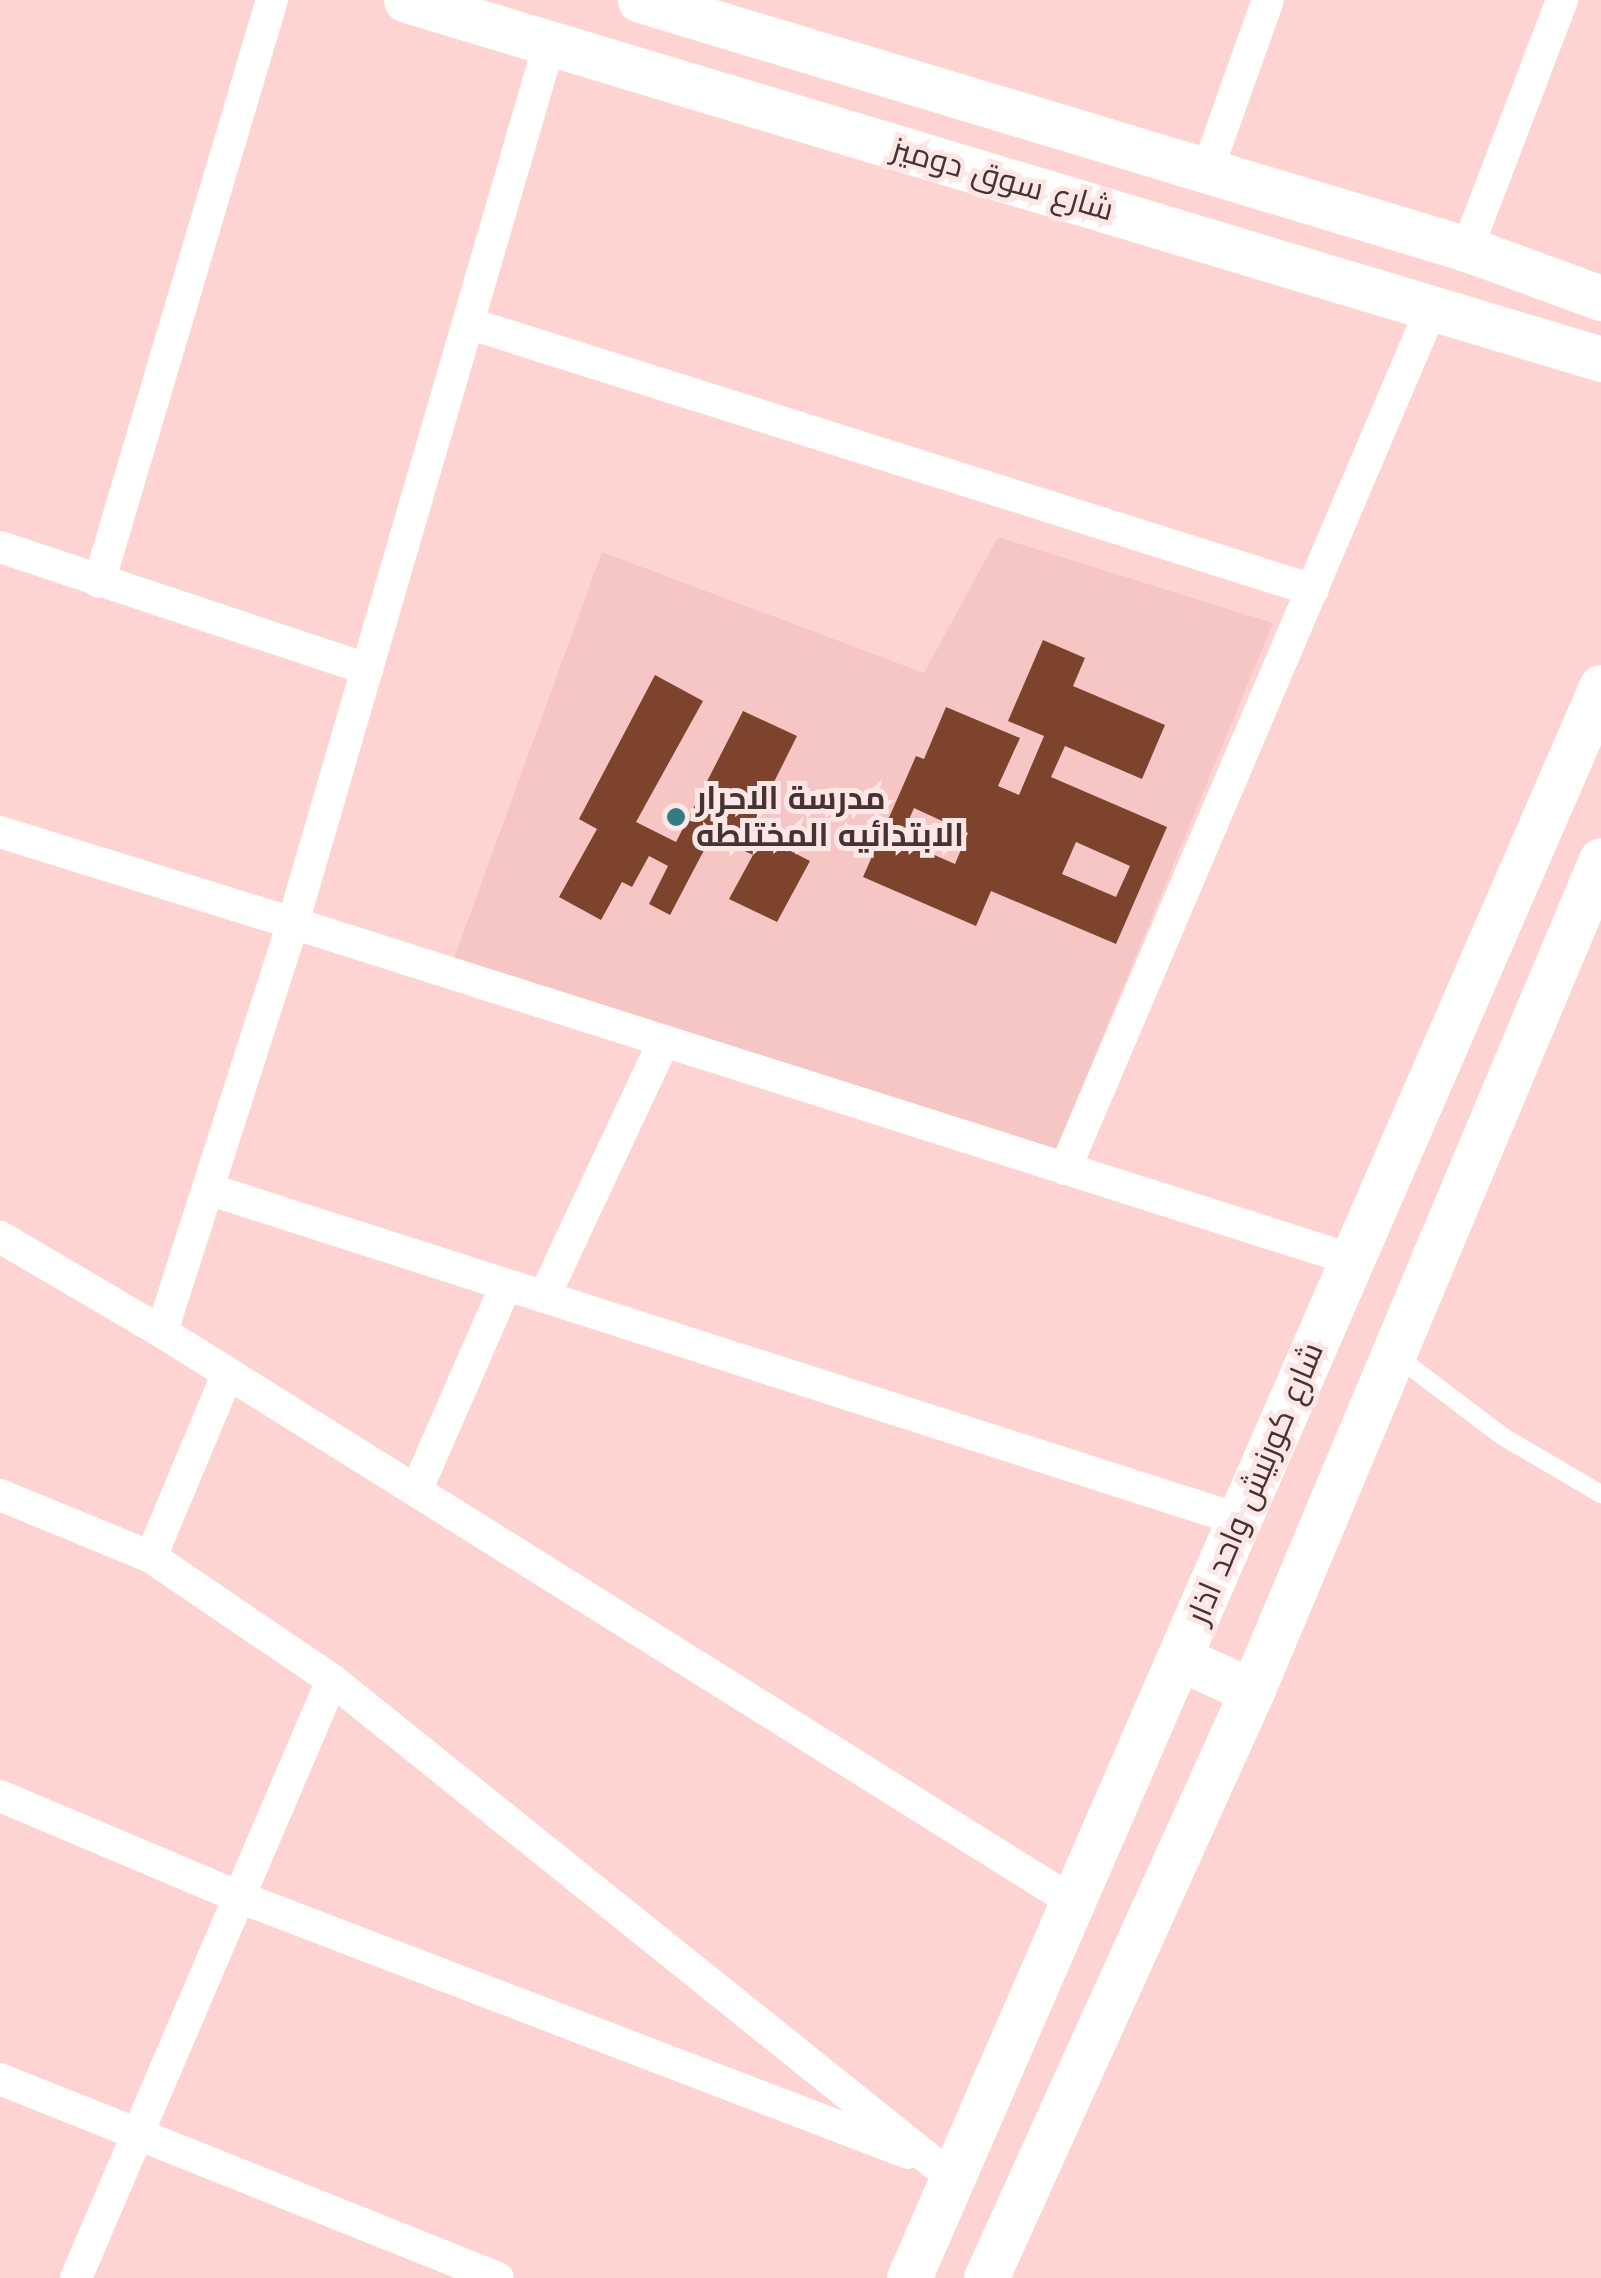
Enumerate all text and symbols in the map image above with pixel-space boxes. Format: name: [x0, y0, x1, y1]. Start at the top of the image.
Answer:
street label: شارع سوق دوميز: [888, 129, 1118, 229]
place label: مدرسة الاحرار الابتدائيه المختلطه: [696, 780, 964, 855]
marker: مدرسة الاحرار الابتدائيه المختلطه: [665, 806, 687, 828]
street label: شارع كورنيش واحد اذار: [1178, 1337, 1332, 1629]

